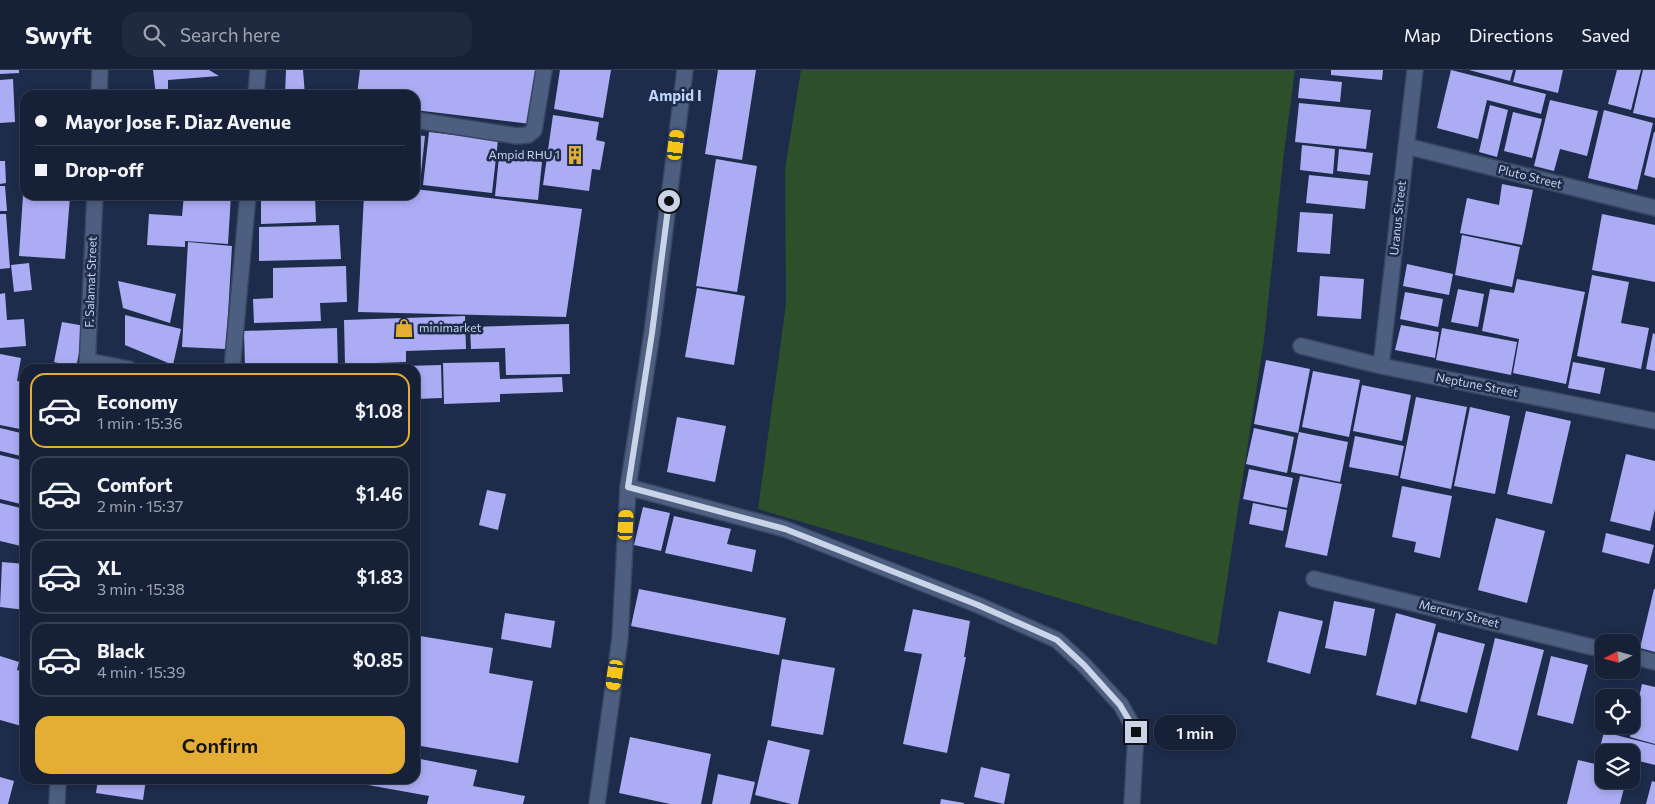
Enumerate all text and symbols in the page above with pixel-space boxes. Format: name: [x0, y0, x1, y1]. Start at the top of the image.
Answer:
search box: [122, 12, 472, 57]
text: Swyft: [25, 20, 92, 49]
icon: search: [140, 21, 168, 49]
text: Search here: [180, 23, 280, 46]
text: Map: [1404, 24, 1441, 46]
text: Directions: [1469, 24, 1553, 46]
text: Saved: [1581, 24, 1630, 46]
district label: Ampid I: [648, 86, 702, 104]
text: Mayor Jose F. Diaz Avenue: [65, 110, 291, 133]
car: [666, 129, 685, 161]
building icon: Ampid RHU 1: [564, 144, 586, 166]
place label: Ampid RHU 1: [489, 147, 560, 161]
text: Drop-off: [65, 158, 144, 181]
street label: Pluto Street: [1497, 161, 1564, 191]
street label: Uranus Street: [1386, 180, 1408, 256]
route start: [658, 190, 680, 212]
street label: F. Salamat Street: [81, 236, 99, 328]
shop icon: minimarket: [393, 317, 415, 339]
place label: minimarket: [419, 320, 482, 334]
street label: Neptune Street: [1435, 369, 1520, 399]
icon: car: [37, 388, 82, 433]
text: Economy: [97, 390, 178, 413]
text: $1.08: [355, 399, 403, 422]
text: 1 min · 15:36: [97, 413, 183, 432]
icon: car: [37, 471, 82, 516]
text: Comfort: [97, 473, 173, 496]
text: $1.46: [356, 482, 403, 505]
text: 2 min · 15:37: [97, 496, 183, 515]
car: [617, 510, 634, 540]
icon: car: [37, 554, 82, 599]
text: XL: [97, 556, 122, 579]
text: $1.83: [357, 565, 403, 588]
text: 3 min · 15:38: [97, 579, 185, 598]
street label: Mercury Street: [1418, 596, 1501, 630]
north arrow: [1595, 634, 1640, 679]
map controls: [1595, 634, 1640, 789]
icon: car: [37, 637, 82, 682]
text: Black: [97, 639, 145, 662]
text: $0.85: [353, 648, 403, 671]
car: [605, 659, 624, 691]
text: 4 min · 15:39: [97, 662, 185, 681]
button: locate: [1595, 689, 1640, 734]
callout: 1 min: [1154, 714, 1236, 750]
button: Confirm: [35, 716, 405, 774]
route end: [1125, 721, 1147, 743]
text: 1 min: [1176, 723, 1214, 742]
button: layers: [1595, 744, 1640, 789]

